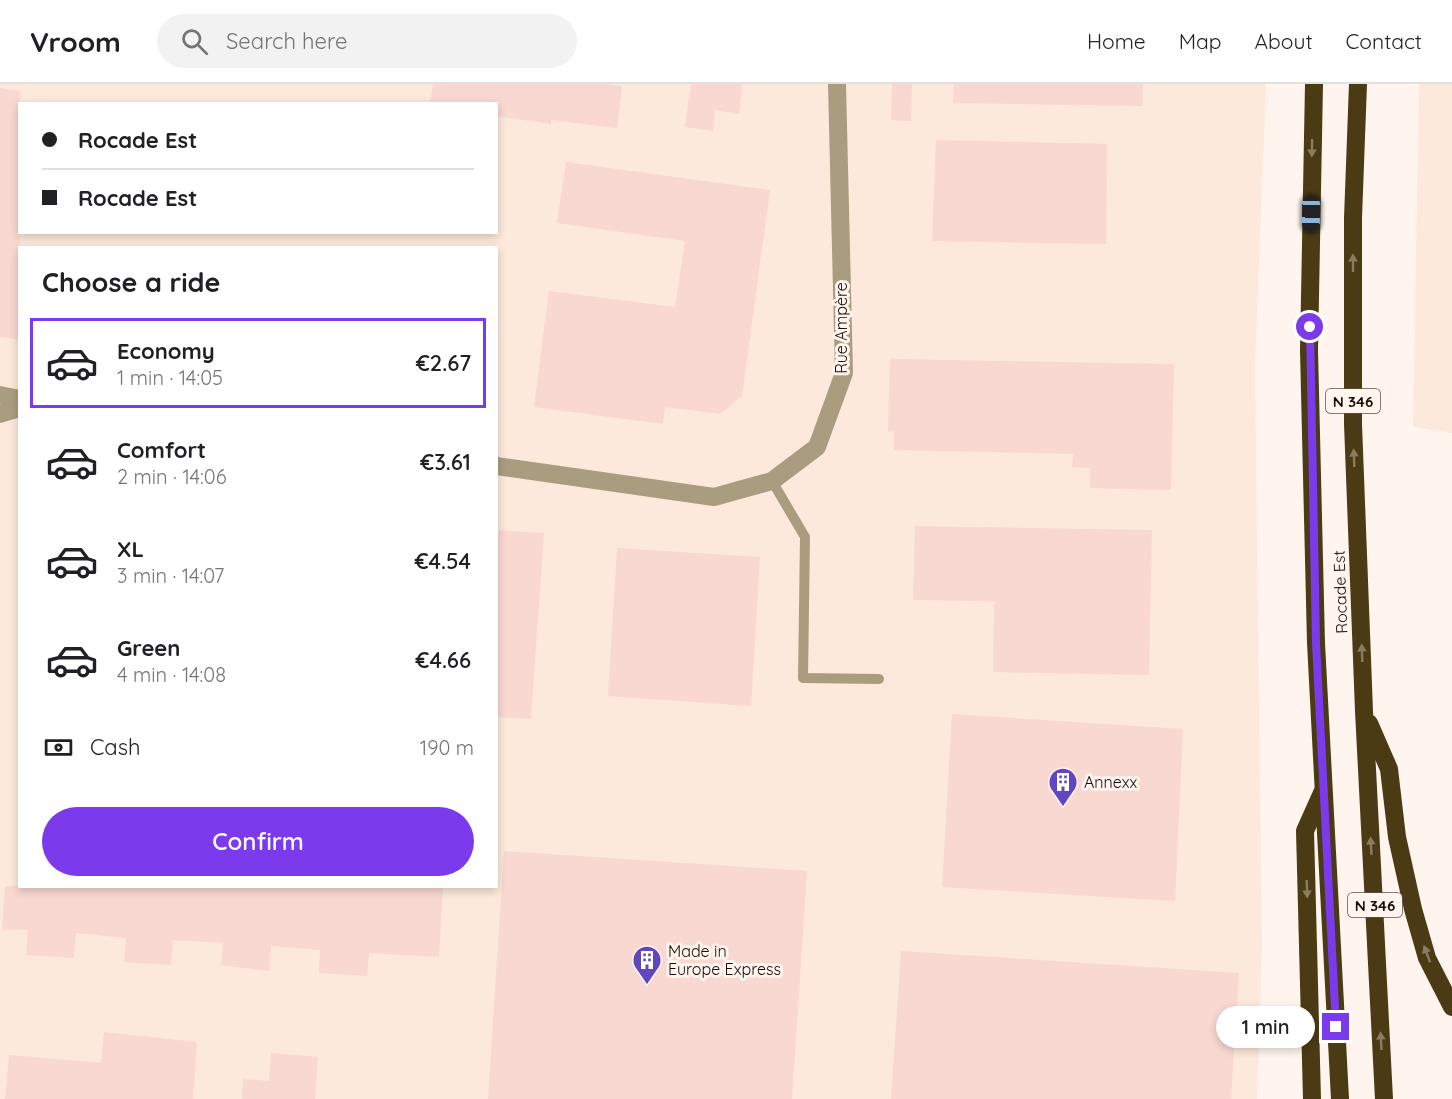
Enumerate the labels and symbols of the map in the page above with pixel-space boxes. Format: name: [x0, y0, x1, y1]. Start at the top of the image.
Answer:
one-way arrow: [1307, 139, 1317, 158]
car: [1302, 196, 1320, 232]
one-way arrow: [1348, 254, 1358, 273]
street label: Rue Ampère: [831, 282, 851, 374]
route start: [1296, 313, 1323, 340]
road number: N 346: [1326, 389, 1380, 413]
one-way arrow: [1350, 449, 1359, 468]
street label: Rocade Est: [1329, 550, 1351, 634]
one-way arrow: [1357, 643, 1366, 662]
building icon: Annexx: [1047, 766, 1079, 808]
place label: Annexx: [1084, 772, 1138, 792]
one-way arrow: [1367, 836, 1376, 855]
one-way arrow: [1302, 880, 1311, 899]
road number: N 346: [1348, 893, 1402, 917]
place label: Made in Europe Express: [668, 941, 781, 979]
building icon: Made in Europe Express: [631, 944, 663, 986]
one-way arrow: [1421, 945, 1431, 963]
callout: 1 min: [1216, 1006, 1315, 1048]
route end: [1322, 1013, 1349, 1040]
one-way arrow: [1377, 1031, 1386, 1050]

